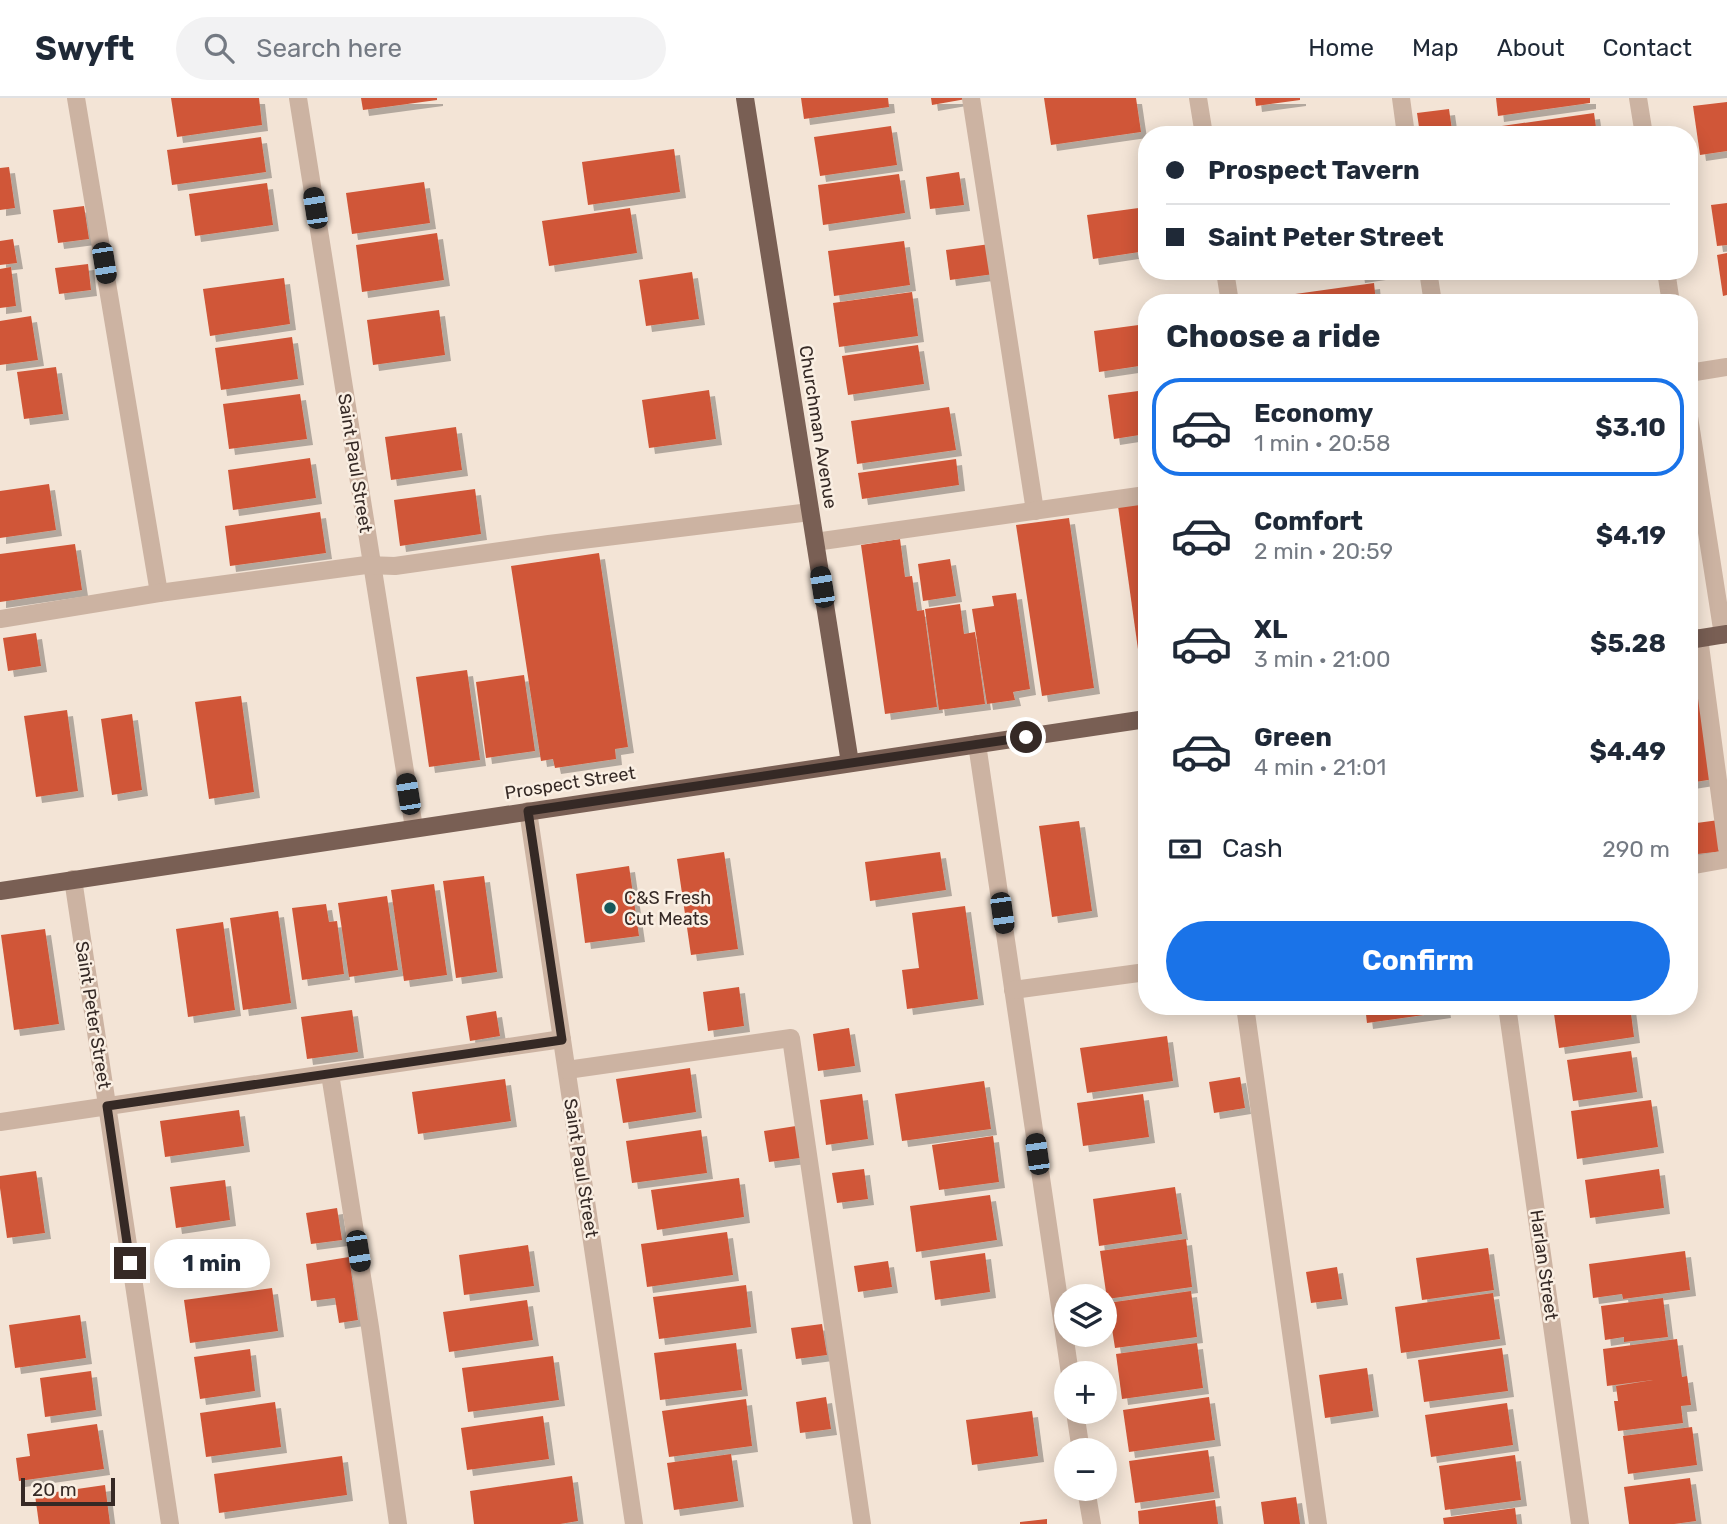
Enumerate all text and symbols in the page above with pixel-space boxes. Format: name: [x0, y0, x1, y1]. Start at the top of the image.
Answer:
search box: [176, 17, 666, 80]
text: Swyft: [35, 29, 134, 68]
icon: search: [200, 29, 238, 67]
text: Search here: [256, 33, 402, 64]
text: Home: [1308, 34, 1374, 62]
text: Map: [1412, 34, 1459, 62]
text: About: [1497, 34, 1565, 62]
text: Contact: [1603, 34, 1692, 62]
text: Prospect Tavern: [1208, 155, 1420, 186]
car: [302, 186, 329, 230]
text: Saint Peter Street: [1208, 222, 1444, 253]
car: [91, 241, 118, 285]
text: Choose a ride: [1166, 317, 1380, 355]
street label: Churchman Avenue: [794, 344, 842, 510]
street label: Saint Paul Street: [333, 392, 377, 534]
icon: car: [1170, 396, 1233, 459]
text: Economy: [1254, 398, 1373, 429]
text: $3.10: [1595, 412, 1666, 443]
text: 1 min · 20:58: [1254, 429, 1391, 457]
icon: car: [1170, 504, 1233, 567]
text: Comfort: [1254, 506, 1363, 537]
text: $4.19: [1596, 520, 1666, 551]
text: 2 min · 20:59: [1254, 537, 1393, 565]
car: [809, 565, 836, 609]
icon: car: [1170, 612, 1233, 675]
text: XL: [1254, 614, 1287, 645]
text: $5.28: [1590, 628, 1666, 659]
text: 3 min · 21:00: [1254, 645, 1391, 673]
icon: car: [1170, 720, 1233, 783]
route start: [1010, 721, 1042, 753]
text: Green: [1254, 722, 1332, 753]
text: $4.49: [1590, 736, 1666, 767]
text: 4 min · 21:01: [1254, 753, 1386, 781]
street label: Prospect Street: [503, 762, 637, 804]
car: [395, 772, 422, 816]
icon: cash: [1166, 830, 1204, 868]
text: Cash: [1222, 833, 1283, 864]
text: 290 m: [1602, 835, 1670, 863]
place label: C&S Fresh Cut Meats: [624, 887, 711, 930]
car: [989, 891, 1016, 935]
marker: C&S Fresh Cut Meats: [602, 900, 618, 916]
button: Confirm: [1166, 921, 1670, 1001]
street label: Saint Peter Street: [70, 940, 116, 1090]
street label: Saint Paul Street: [559, 1097, 603, 1239]
car: [1024, 1132, 1051, 1176]
street label: Harlan Street: [1525, 1208, 1563, 1322]
car: [345, 1229, 372, 1273]
callout: 1 min: [154, 1238, 270, 1288]
route end: [114, 1247, 146, 1279]
text: 1 min: [183, 1249, 241, 1277]
map controls: [1054, 1284, 1117, 1501]
button: layers: [1054, 1284, 1117, 1347]
button: +: [1054, 1361, 1117, 1424]
button: −: [1054, 1438, 1117, 1501]
scale bar: [21, 1475, 116, 1507]
text: 20 m: [32, 1478, 77, 1501]

